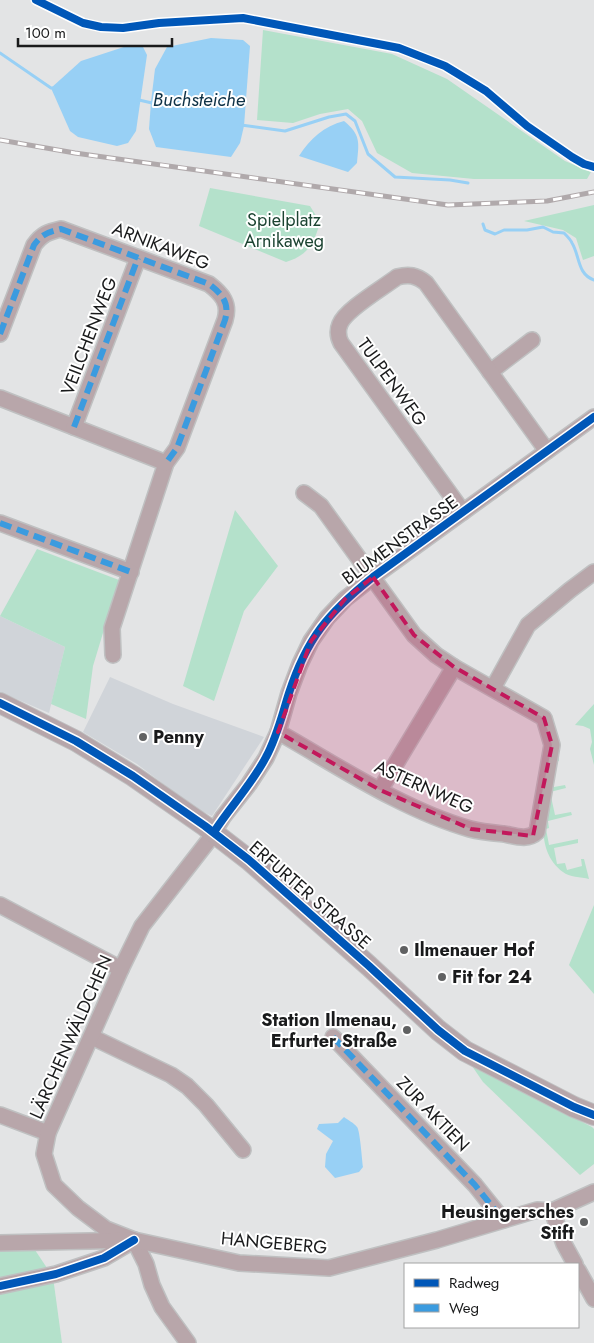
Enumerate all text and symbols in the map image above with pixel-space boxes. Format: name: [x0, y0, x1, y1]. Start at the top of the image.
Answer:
scale bar: [18, 15, 171, 47]
text: 100 m: [25, 22, 66, 44]
water label: Buchsteiche: [153, 86, 246, 113]
park label: Spielplatz Arnikaweg: [244, 207, 324, 254]
street label: ARNIKAWEG: [109, 216, 213, 276]
street label: VEILCHENWEG: [55, 273, 123, 399]
street label: TULPENWEG: [351, 333, 433, 431]
street label: BLUMENSTRASSE: [337, 489, 463, 591]
place label: Penny: [153, 724, 205, 750]
marker: Penny: [137, 731, 149, 743]
street label: ASTERNWEG: [370, 754, 478, 820]
street label: ERFURTER STRASSE: [243, 835, 377, 955]
place label: Ilmenauer Hof: [414, 937, 535, 963]
marker: Ilmenauer Hof: [398, 944, 410, 956]
street label: LÄRCHENWÄLDCHEN: [23, 951, 119, 1123]
place label: Fit for 24: [452, 964, 532, 990]
marker: Fit for 24: [436, 971, 448, 983]
place label: Station Ilmenau, Erfurter Straße: [261, 1007, 397, 1054]
marker: Station Ilmenau, Erfurter Straße: [401, 1024, 413, 1036]
street label: ZUR AKTIEN: [390, 1071, 476, 1157]
place label: Heusingersches Stift: [441, 1199, 574, 1246]
marker: Heusingersches Stift: [578, 1216, 590, 1228]
street label: HANGEBERG: [220, 1225, 328, 1261]
legend: [404, 1263, 579, 1328]
text: Radweg: [449, 1272, 499, 1294]
text: Weg: [449, 1297, 479, 1319]

